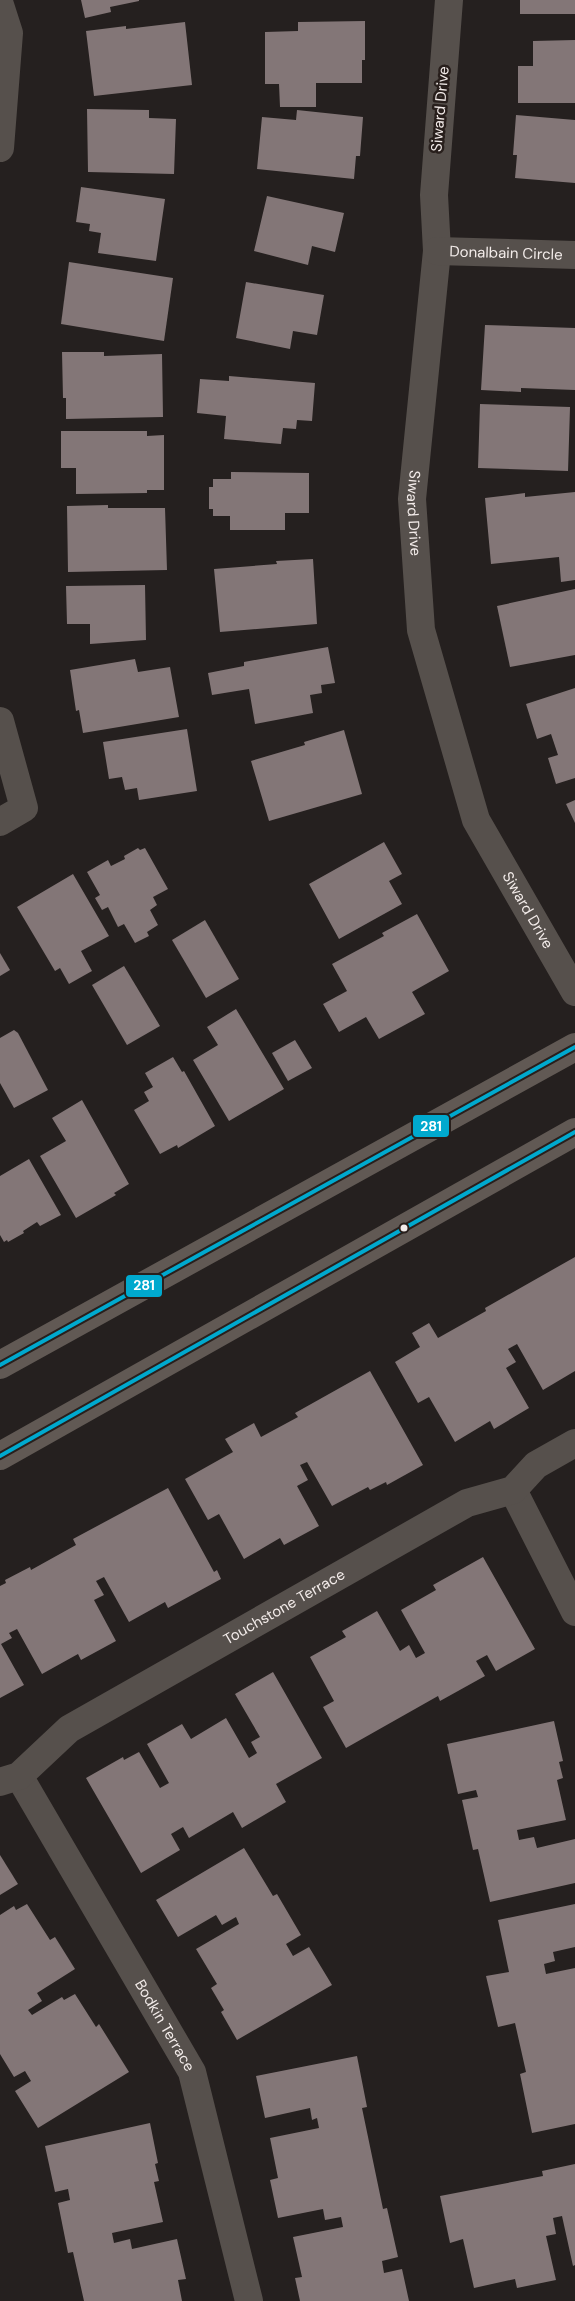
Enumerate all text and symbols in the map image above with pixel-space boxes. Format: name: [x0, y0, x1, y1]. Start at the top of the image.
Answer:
street label: Siward Drive: [426, 65, 454, 153]
street label: Donalbain Circle: [449, 241, 563, 265]
street label: Siward Drive: [402, 469, 426, 557]
street label: Siward Drive: [498, 868, 558, 952]
line badge: 281: [412, 1114, 450, 1138]
text: 281: [420, 1117, 442, 1135]
unlabelled marker: [399, 1223, 409, 1233]
line badge: 281: [125, 1274, 163, 1298]
text: 281: [133, 1276, 155, 1294]
street label: Touchstone Terrace: [220, 1564, 349, 1649]
street label: Bodkin Terrace: [130, 1976, 199, 2075]

